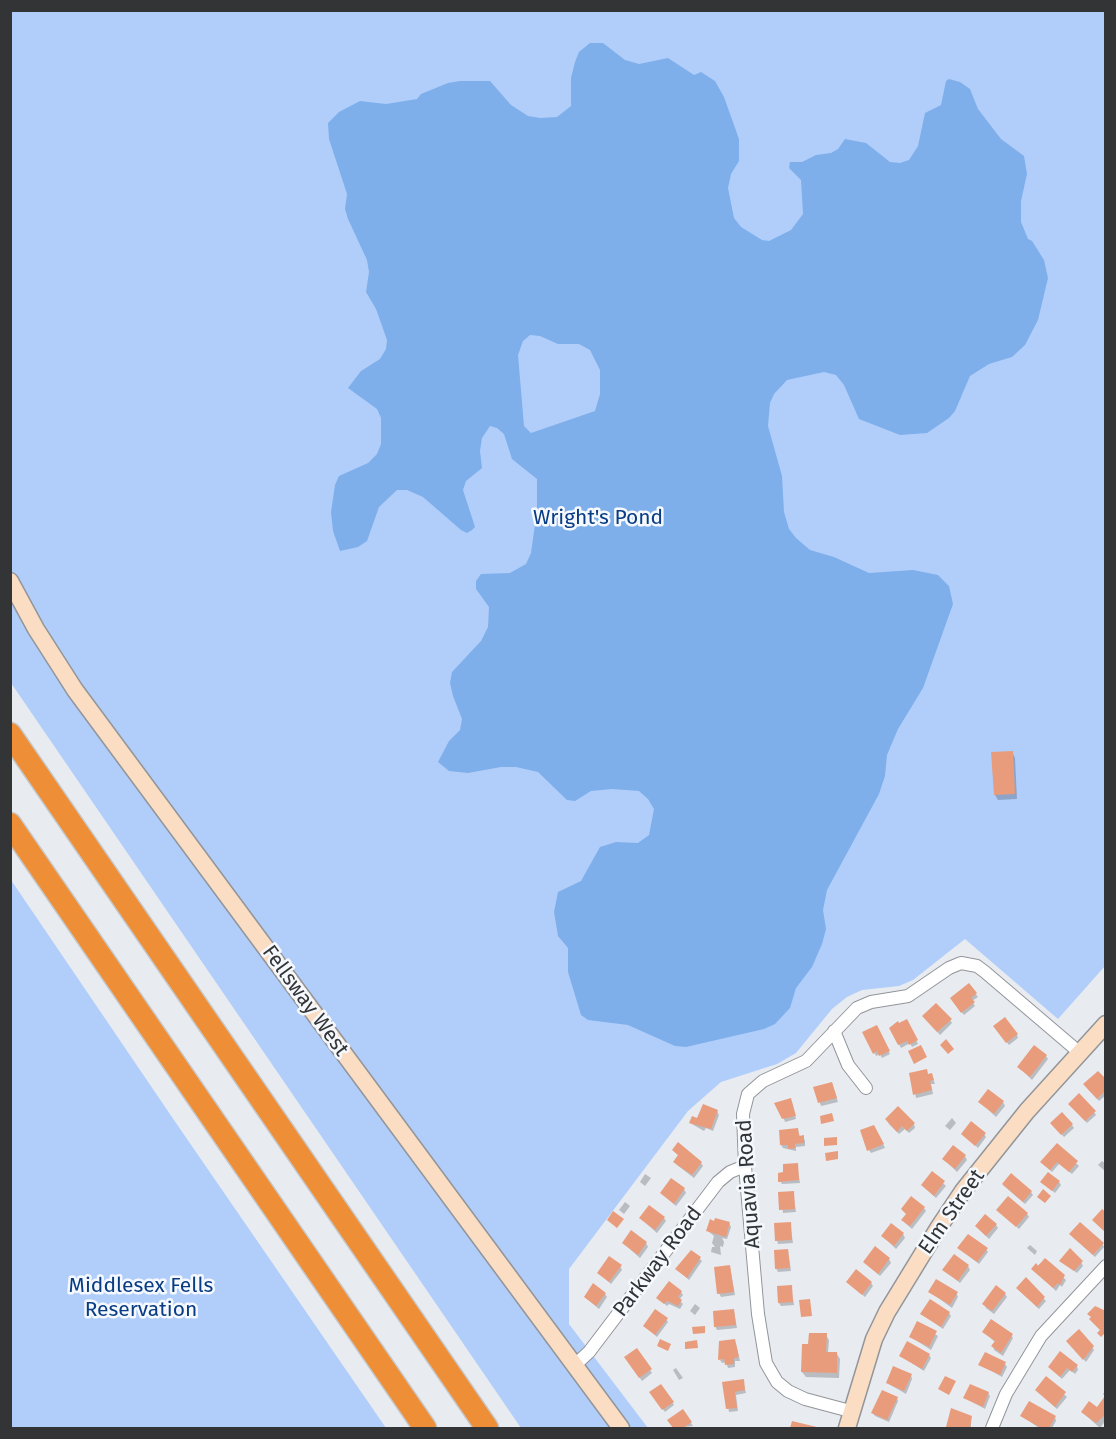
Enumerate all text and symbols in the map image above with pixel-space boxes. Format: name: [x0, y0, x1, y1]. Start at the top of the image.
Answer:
park label: Wright's Pond: [533, 505, 663, 531]
street label: Fellsway West: [256, 941, 354, 1061]
street label: Aquavia Road: [732, 1118, 766, 1250]
street label: Elm Street: [914, 1165, 990, 1259]
street label: Parkway Road: [608, 1202, 708, 1322]
park label: Middlesex Fells Reservation: [69, 1273, 213, 1323]

